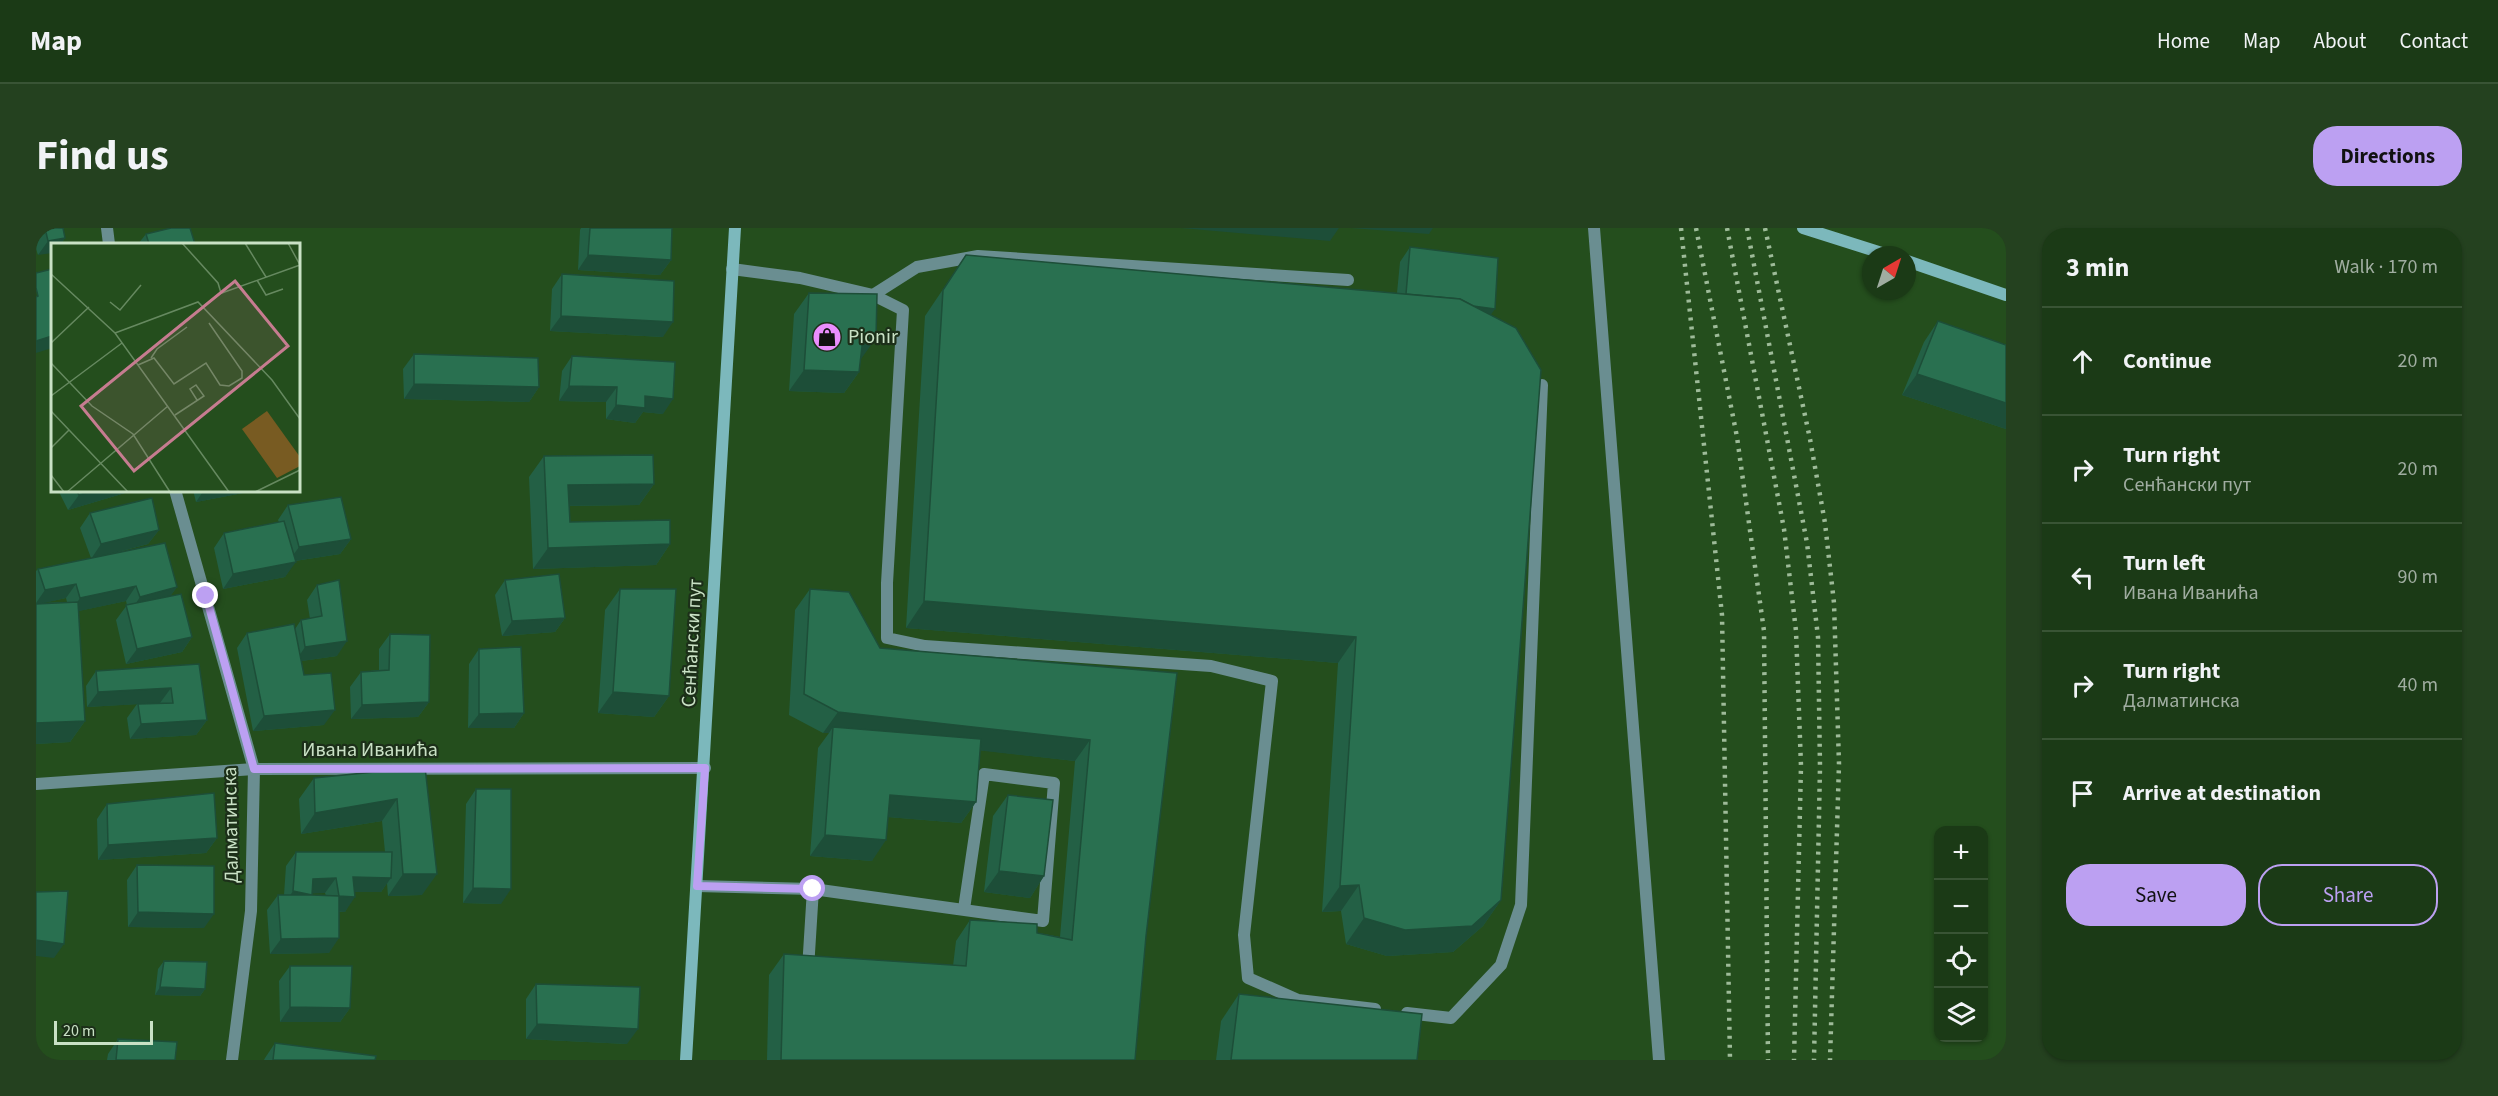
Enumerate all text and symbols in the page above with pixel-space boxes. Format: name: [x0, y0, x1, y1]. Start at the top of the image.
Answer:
text: Map: [30, 21, 82, 61]
text: Home: [2157, 26, 2210, 56]
text: Map: [2243, 26, 2281, 56]
text: About: [2314, 26, 2366, 56]
text: Contact: [2399, 26, 2468, 56]
text: Find us: [36, 126, 169, 186]
button: Directions: [2313, 126, 2462, 186]
inset map: [51, 243, 300, 492]
north arrow: [1862, 246, 1916, 300]
text: 3 min: [2066, 249, 2129, 286]
text: Walk · 170 m: [2334, 253, 2438, 281]
shop icon: Pionir: [811, 321, 843, 353]
place label: Pionir: [848, 323, 898, 351]
icon: ahead: [2066, 345, 2099, 378]
text: Continue: [2123, 345, 2212, 377]
text: 20 m: [2398, 347, 2438, 375]
text: Turn right: [2123, 439, 2220, 471]
icon: right: [2066, 453, 2099, 486]
text: 20 m: [2398, 455, 2438, 483]
text: Сенћански пут: [2123, 471, 2252, 499]
text: Turn left: [2123, 547, 2205, 579]
icon: left: [2066, 561, 2099, 594]
text: 90 m: [2398, 563, 2438, 591]
street label: Сенћански пут: [675, 578, 709, 708]
text: Ивана Иванића: [2123, 579, 2259, 607]
route end: [192, 582, 218, 608]
text: Turn right: [2123, 655, 2220, 687]
icon: right: [2066, 669, 2099, 702]
text: 40 m: [2398, 671, 2438, 699]
text: Далматинска: [2123, 687, 2240, 715]
street label: Ивана Иванића: [302, 736, 438, 764]
street label: Далматинска: [216, 766, 246, 884]
icon: arrive: [2066, 777, 2099, 810]
text: Arrive at destination: [2123, 777, 2321, 809]
map controls: [1934, 826, 1988, 1042]
button: +: [1934, 826, 1988, 880]
button: Save: [2066, 864, 2246, 926]
button: Share: [2258, 864, 2438, 926]
route start: [799, 875, 825, 901]
button: −: [1934, 880, 1988, 934]
button: locate: [1934, 934, 1988, 988]
button: layers: [1934, 988, 1988, 1042]
scale bar: [54, 1018, 153, 1046]
text: 20 m: [63, 1020, 95, 1042]

